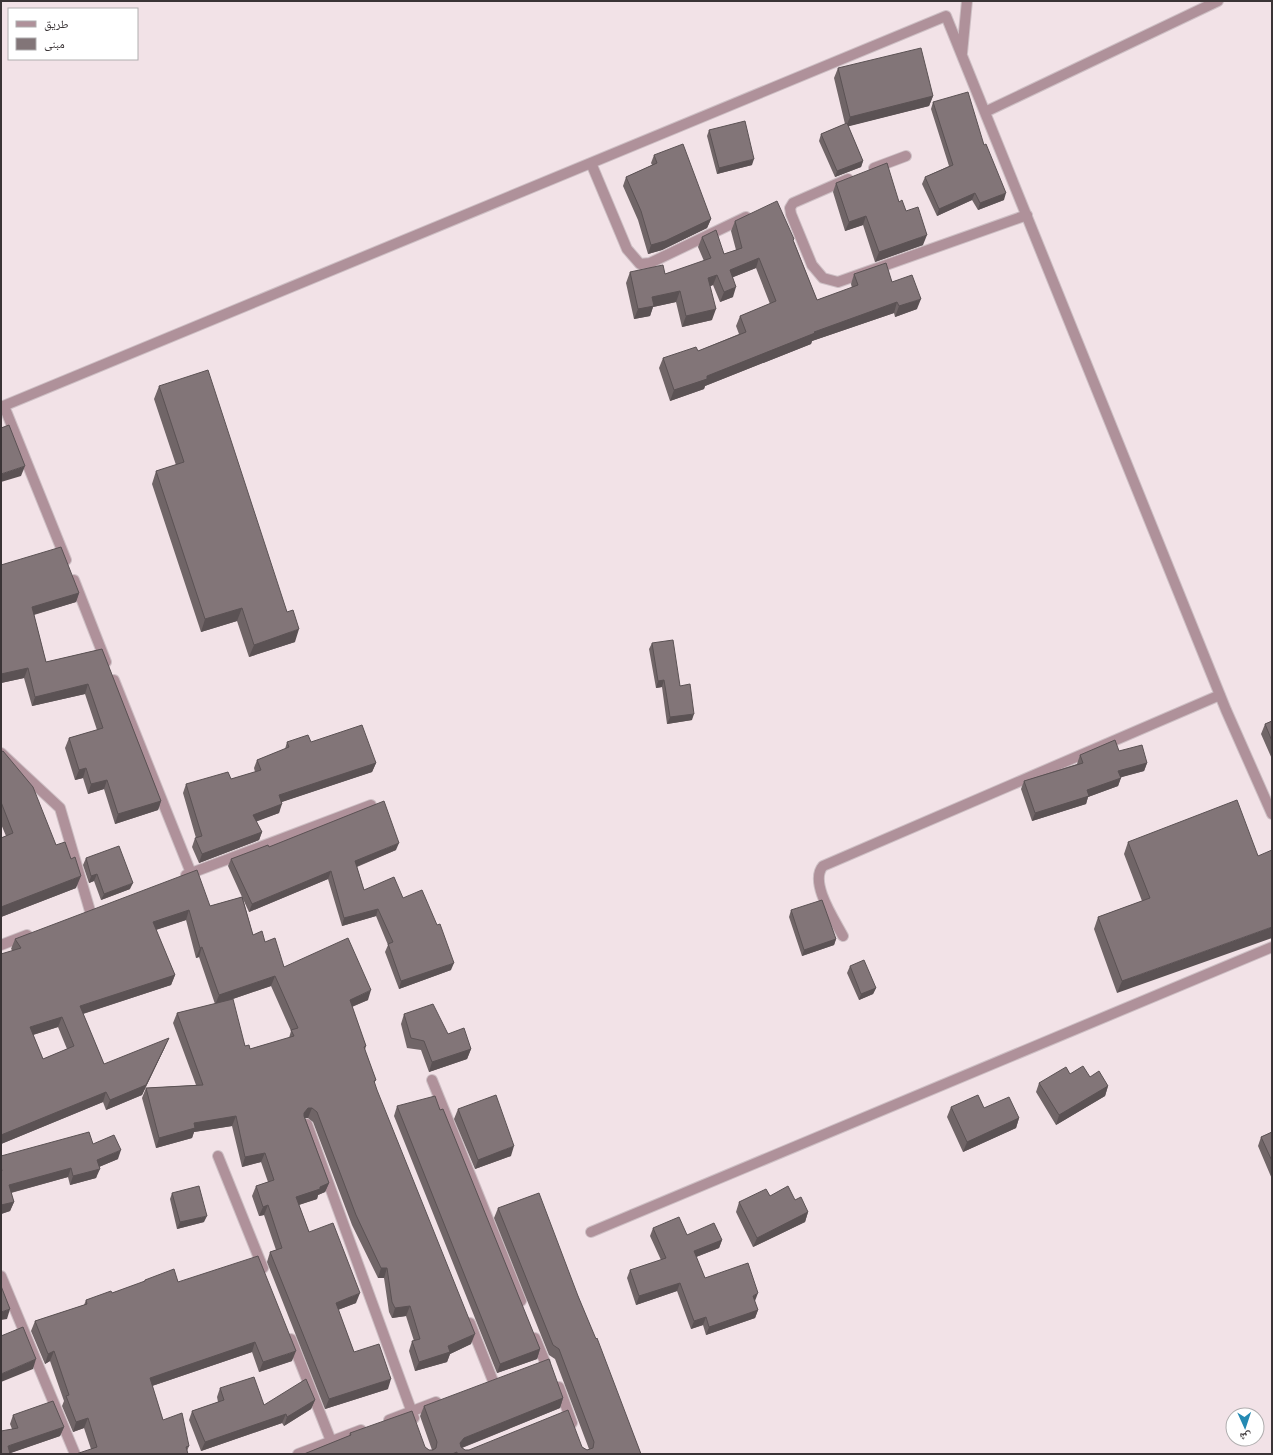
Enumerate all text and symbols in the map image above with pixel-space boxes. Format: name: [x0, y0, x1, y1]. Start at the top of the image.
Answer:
legend: [8, 8, 138, 60]
text: طريق: [44, 16, 69, 31]
text: مبنى: [44, 36, 65, 51]
north arrow: [1225, 1407, 1265, 1447]
text: ش: [1239, 1429, 1252, 1444]

